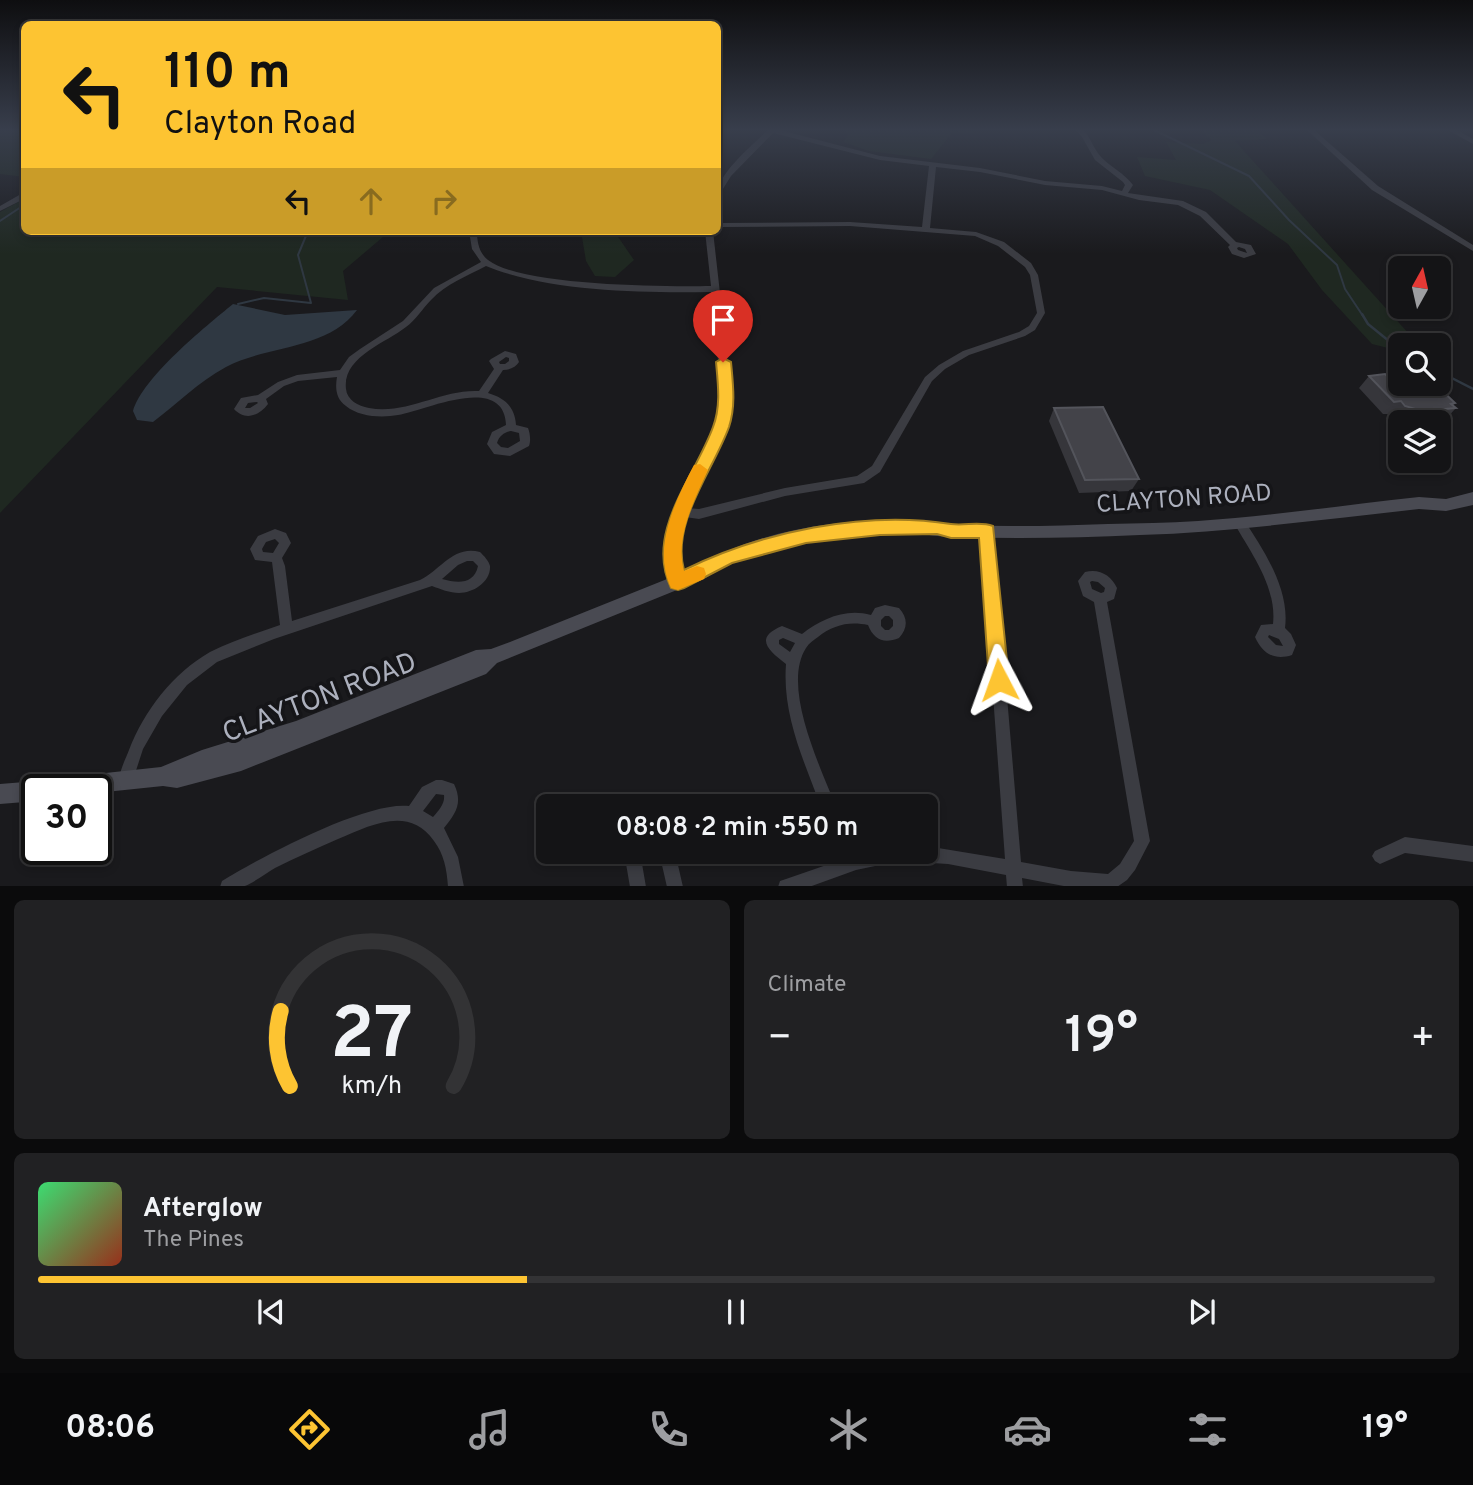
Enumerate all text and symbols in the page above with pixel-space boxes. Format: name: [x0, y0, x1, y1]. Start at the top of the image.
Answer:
text: 110 m: [164, 44, 291, 106]
icon: left: [49, 49, 140, 140]
text: Clayton Road: [164, 105, 356, 145]
icon: left: [279, 182, 317, 220]
icon: ahead: [352, 182, 390, 220]
icon: right: [425, 182, 463, 220]
north arrow: [1388, 256, 1451, 318]
map controls: [1388, 256, 1451, 473]
pin: [693, 290, 753, 362]
icon: arrive: [704, 301, 742, 339]
button: search: [1388, 333, 1451, 396]
button: layers: [1388, 410, 1451, 473]
street label: CLAYTON ROAD: [1095, 479, 1273, 521]
position arrow: [962, 643, 1036, 717]
street label: CLAYTON ROAD: [218, 645, 422, 753]
speed limit sign: 30: [21, 774, 112, 865]
text: 08:08 · 2 min · 550 m: [616, 812, 858, 845]
text: Climate: [768, 971, 846, 1000]
text: 27: [330, 992, 413, 1084]
text: 19°: [1064, 1005, 1138, 1071]
text: −: [768, 1015, 792, 1064]
text: +: [1410, 1015, 1435, 1064]
text: km/h: [341, 1070, 402, 1102]
text: Afterglow: [143, 1193, 263, 1226]
text: The Pines: [143, 1226, 244, 1255]
icon: previous: [252, 1293, 290, 1331]
icon: pause: [717, 1293, 755, 1331]
icon: next: [1183, 1293, 1221, 1331]
icon: directions: [285, 1405, 334, 1454]
icon: music: [465, 1405, 514, 1454]
icon: phone: [644, 1405, 693, 1454]
icon: climate: [824, 1405, 873, 1454]
icon: car: [1003, 1405, 1052, 1454]
icon: filters: [1183, 1405, 1232, 1454]
text: 08:06: [65, 1409, 155, 1449]
text: 19°: [1362, 1409, 1408, 1449]

